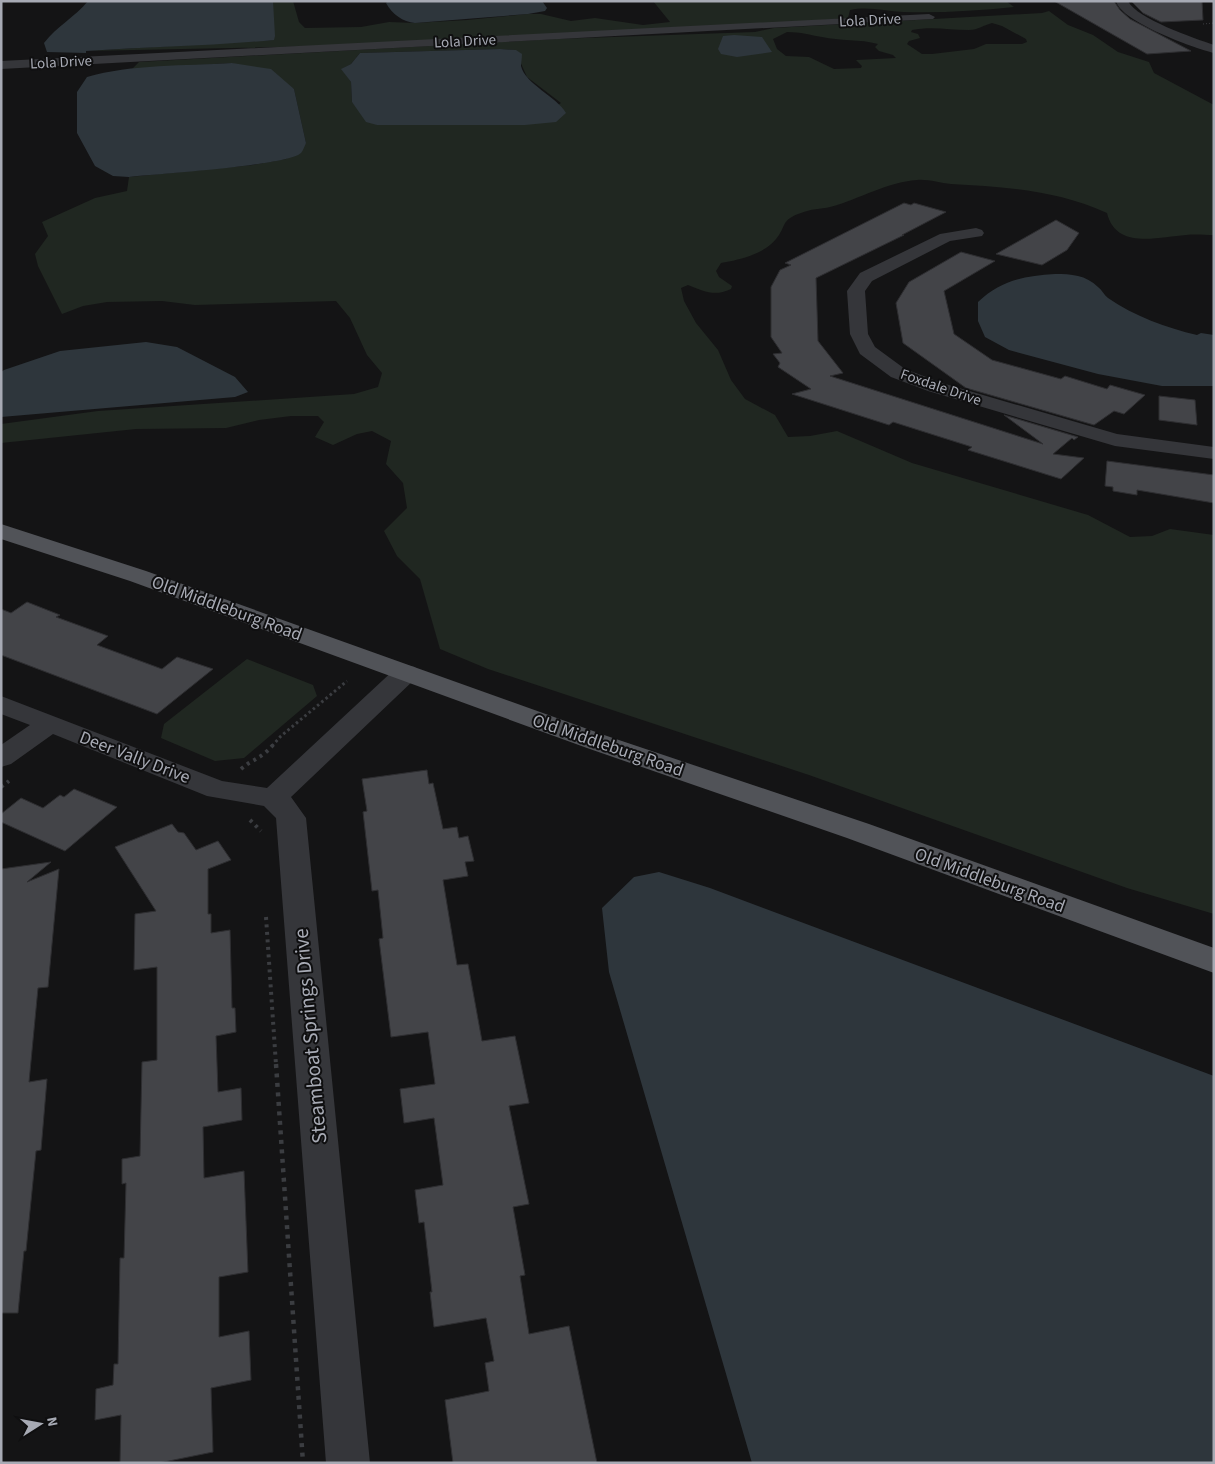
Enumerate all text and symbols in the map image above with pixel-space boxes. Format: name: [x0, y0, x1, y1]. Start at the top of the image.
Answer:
street label: Lola Drive: [838, 8, 902, 33]
street label: Lola Drive: [433, 29, 497, 54]
street label: Lola Drive: [29, 50, 93, 75]
street label: Foxdale Drive: [898, 364, 984, 411]
street label: Old Middleburg Road: [148, 570, 305, 647]
street label: Old Middleburg Road: [529, 708, 687, 783]
street label: Deer Vally Drive: [76, 725, 194, 790]
street label: Old Middleburg Road: [911, 842, 1068, 919]
street label: Steamboat Springs Drive: [286, 927, 334, 1145]
north arrow: [15, 1399, 65, 1449]
text: N: [41, 1415, 62, 1428]

